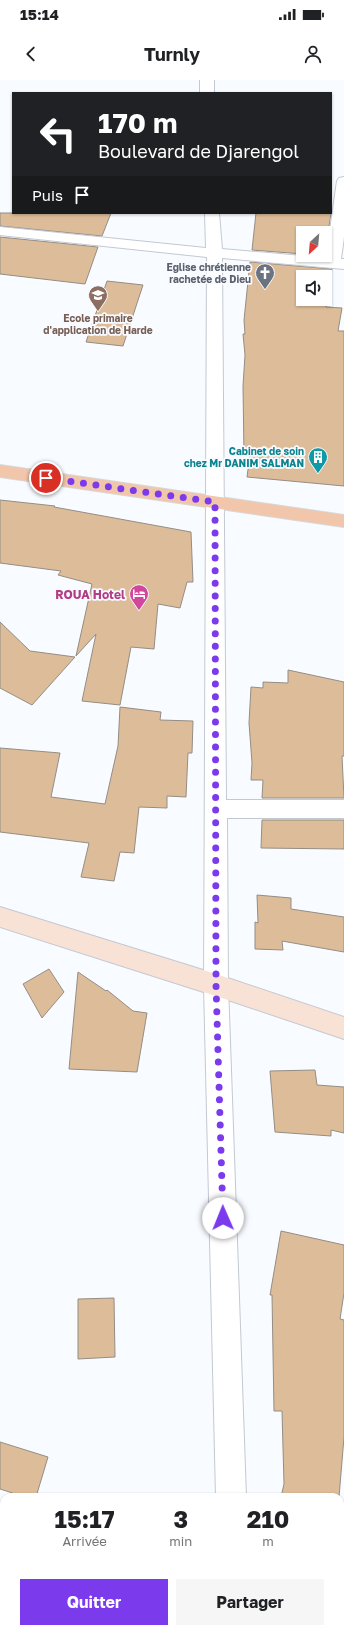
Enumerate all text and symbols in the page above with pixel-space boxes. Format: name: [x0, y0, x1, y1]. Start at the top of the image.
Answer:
text: 15:14: [20, 5, 59, 23]
icon: back: [20, 43, 42, 65]
text: Turnly: [144, 43, 200, 65]
icon: person: [302, 43, 324, 65]
text: 170 m: [98, 106, 177, 139]
icon: left: [32, 108, 84, 160]
text: Boulevard de Djarengol: [98, 140, 299, 162]
icon: arrive: [71, 184, 93, 206]
text: Puis: [32, 186, 63, 204]
north arrow: [296, 226, 332, 262]
map controls: [296, 226, 332, 306]
place label: Eglise chrétienne rachetée de Dieu: [167, 261, 251, 285]
church icon: Eglise chrétienne rachetée de Dieu: [254, 262, 276, 290]
button: sound: [296, 270, 332, 306]
school or university icon: Ecole primaire d'application de Harde: [87, 284, 109, 312]
place label: Ecole primaire d'application de Harde: [43, 312, 153, 336]
place label: Cabinet de soin chez Mr DANIM SALMAN: [184, 445, 304, 469]
building icon: Cabinet de soin chez Mr DANIM SALMAN: [307, 446, 329, 474]
pin: [29, 461, 63, 495]
icon: arrive: [35, 467, 57, 489]
hotel icon: ROUA Hotel: [128, 583, 150, 611]
place label: ROUA Hotel: [55, 587, 125, 602]
position arrow: [202, 1197, 244, 1239]
text: 15:17: [55, 1504, 115, 1533]
text: 3: [173, 1504, 188, 1533]
text: 210: [247, 1504, 289, 1533]
text: Arrivée: [62, 1533, 107, 1549]
text: min: [169, 1533, 192, 1549]
text: m: [262, 1533, 274, 1549]
button: Quitter: [20, 1579, 168, 1625]
button: Partager: [176, 1579, 324, 1625]

